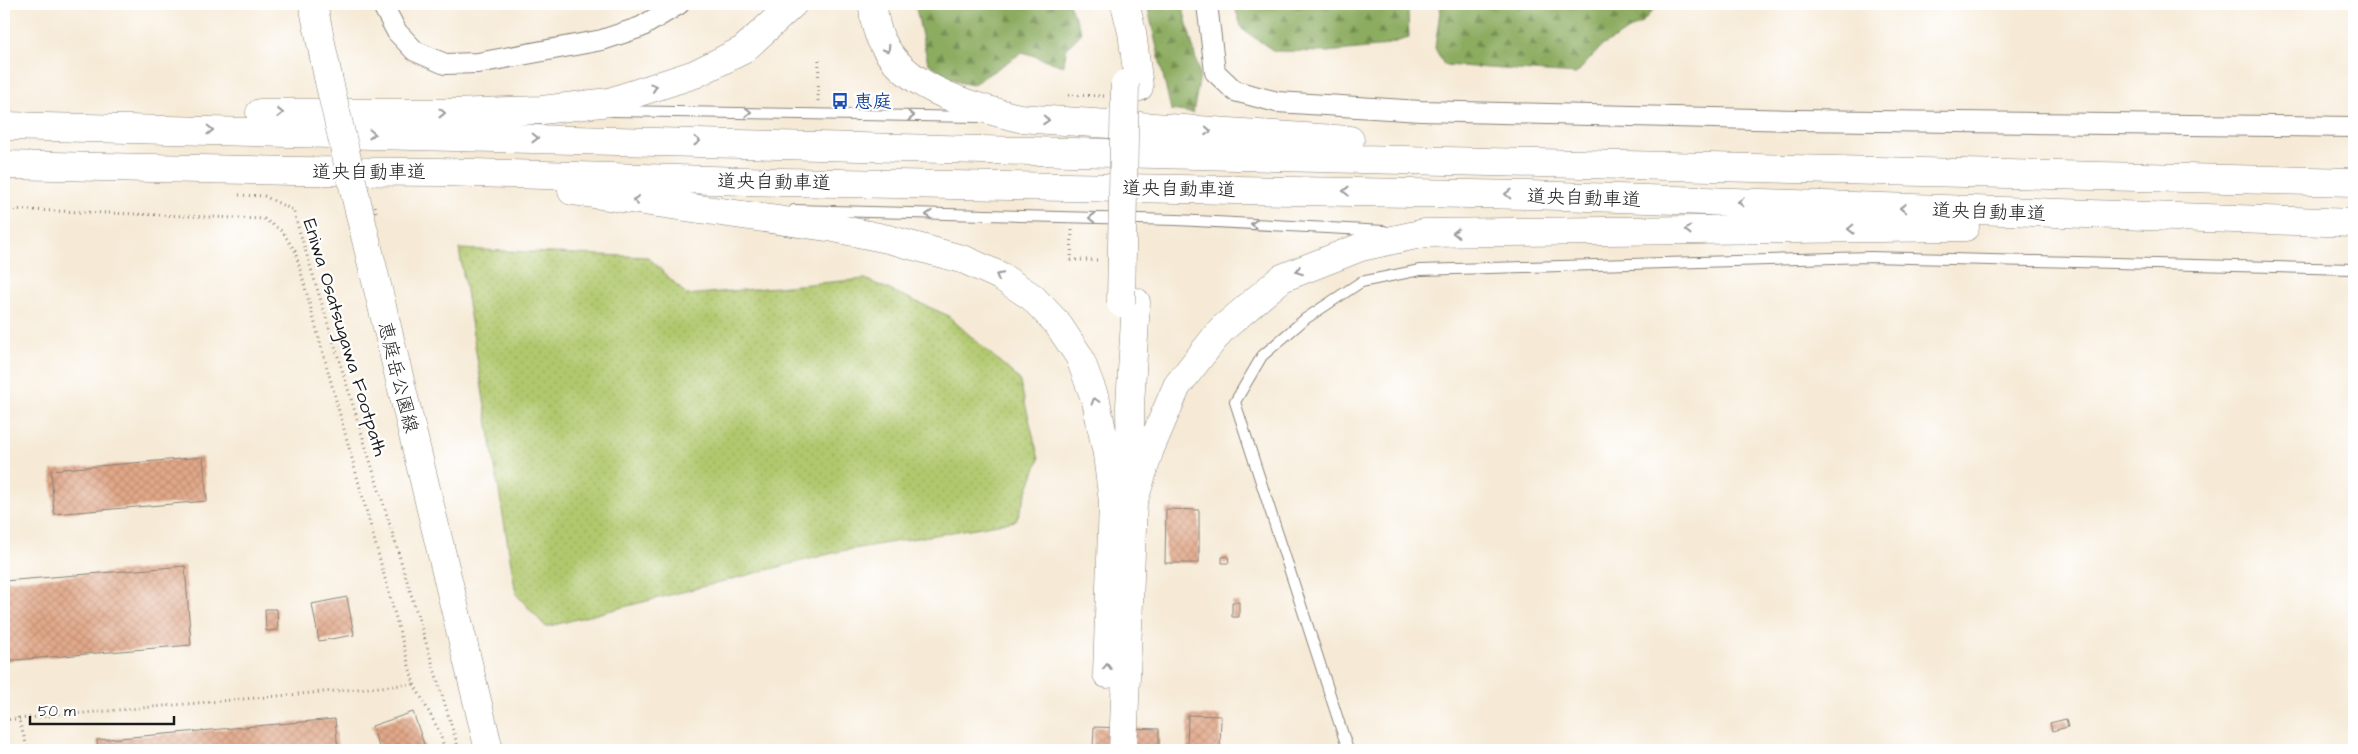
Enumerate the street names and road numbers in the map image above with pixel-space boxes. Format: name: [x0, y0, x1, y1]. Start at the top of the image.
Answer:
street label: 道央自動車道: [312, 159, 426, 186]
street label: 道央自動車道: [717, 168, 831, 197]
street label: 道央自動車道: [1122, 175, 1236, 204]
street label: 道央自動車道: [1527, 183, 1641, 214]
street label: 道央自動車道: [1932, 197, 2046, 228]
street label: Eniwa Osatsugawa Footpath: [295, 216, 394, 460]
street label: 恵庭岳公園線: [371, 319, 424, 436]

